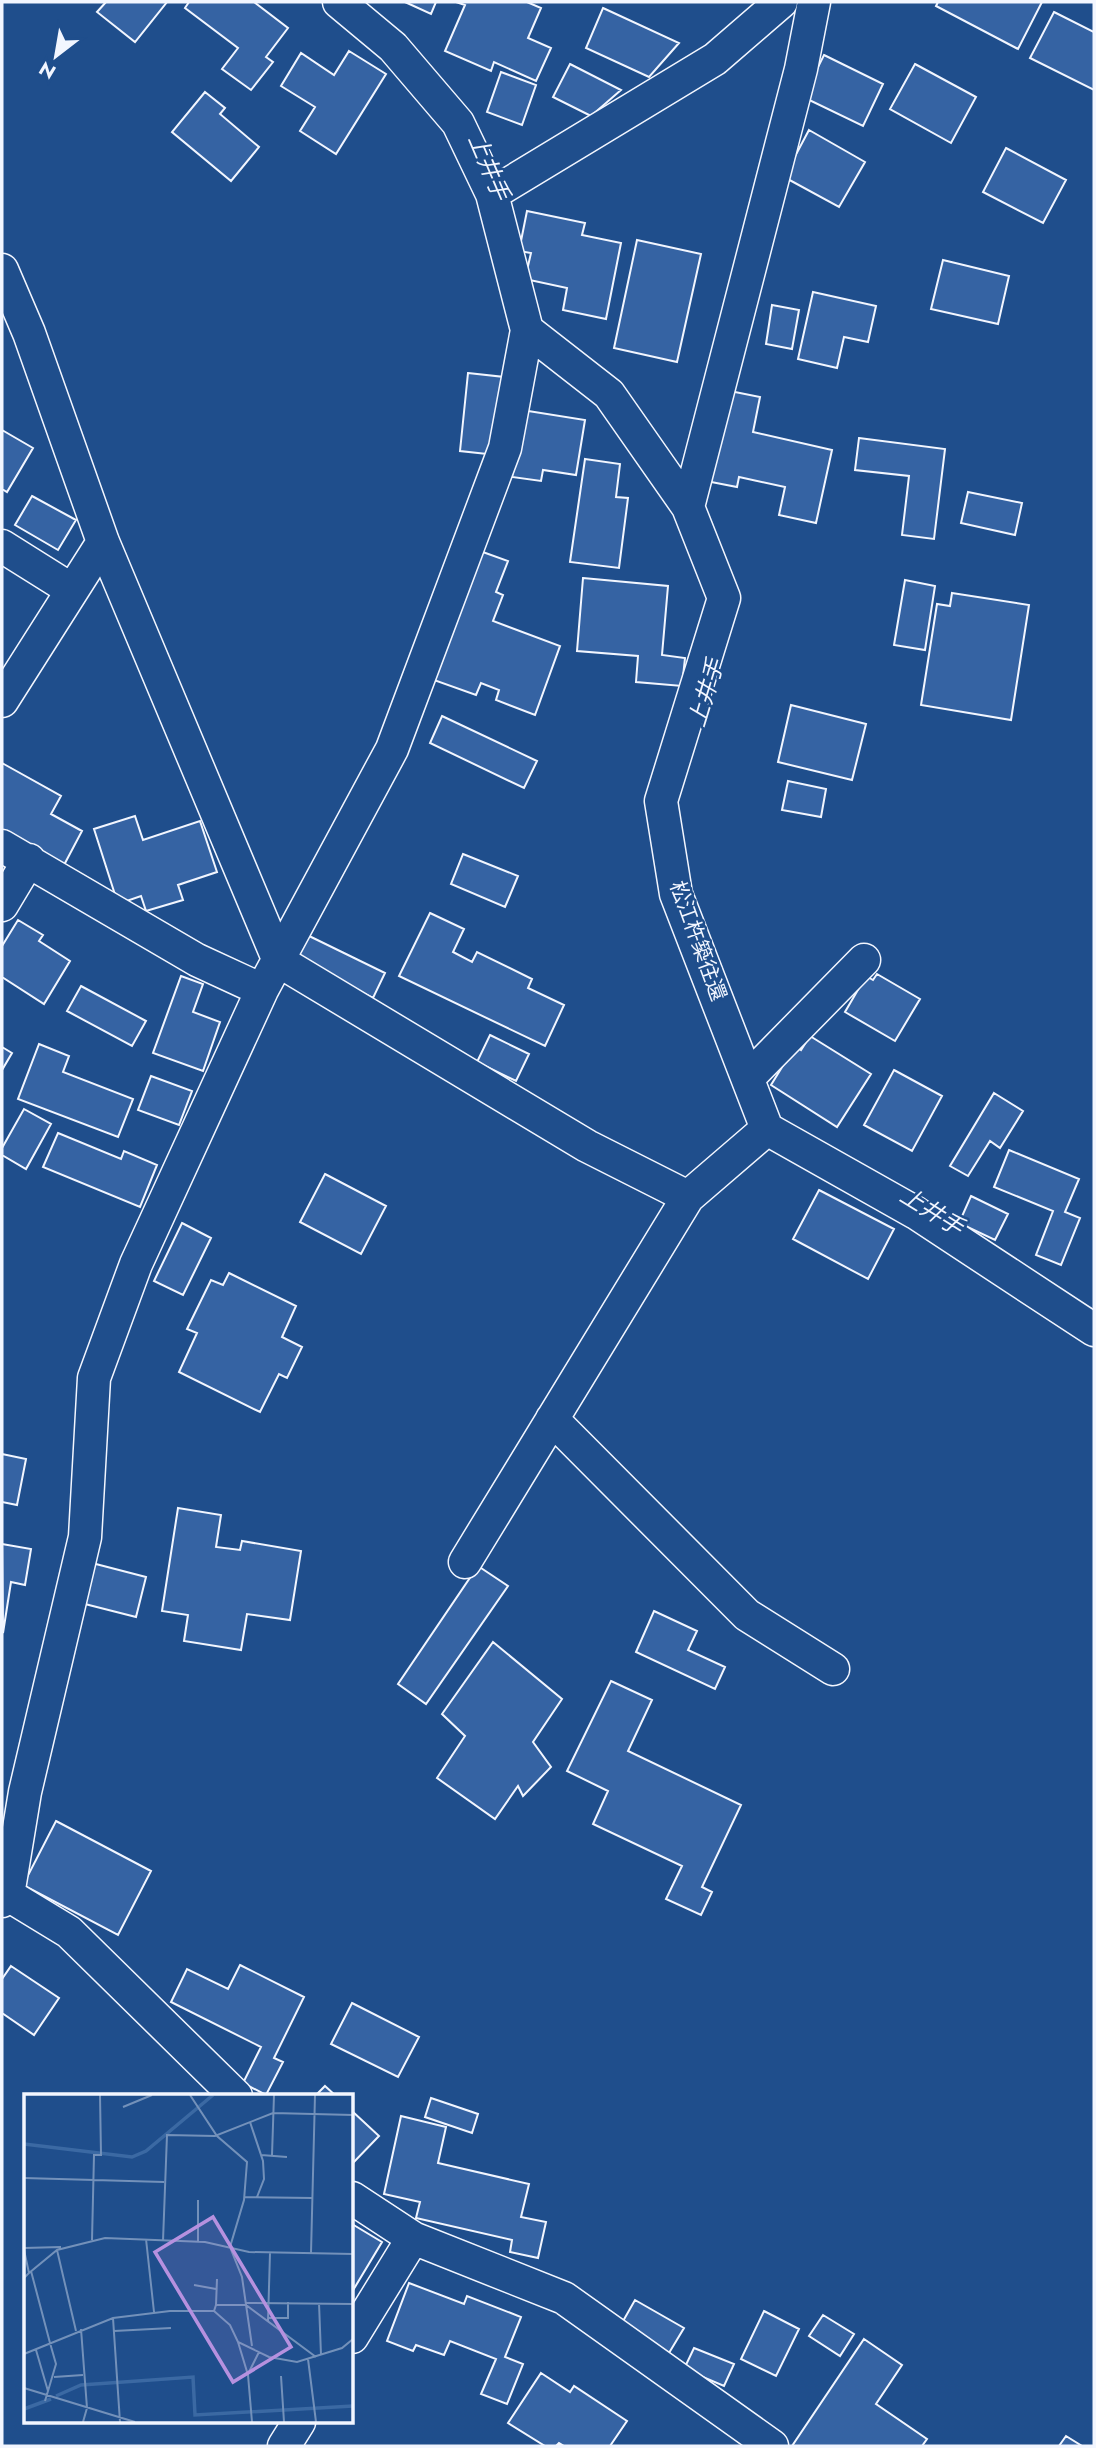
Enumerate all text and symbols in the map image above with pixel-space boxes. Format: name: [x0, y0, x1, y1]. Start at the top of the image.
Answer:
north arrow: [21, 21, 91, 91]
text: N: [34, 55, 61, 86]
water label: 上井手: [460, 129, 519, 207]
water label: 上井手: [680, 653, 733, 731]
street label: 松江杵築往還: [662, 877, 734, 1005]
water label: 上井手: [894, 1178, 972, 1245]
inset map: [24, 2094, 354, 2424]

